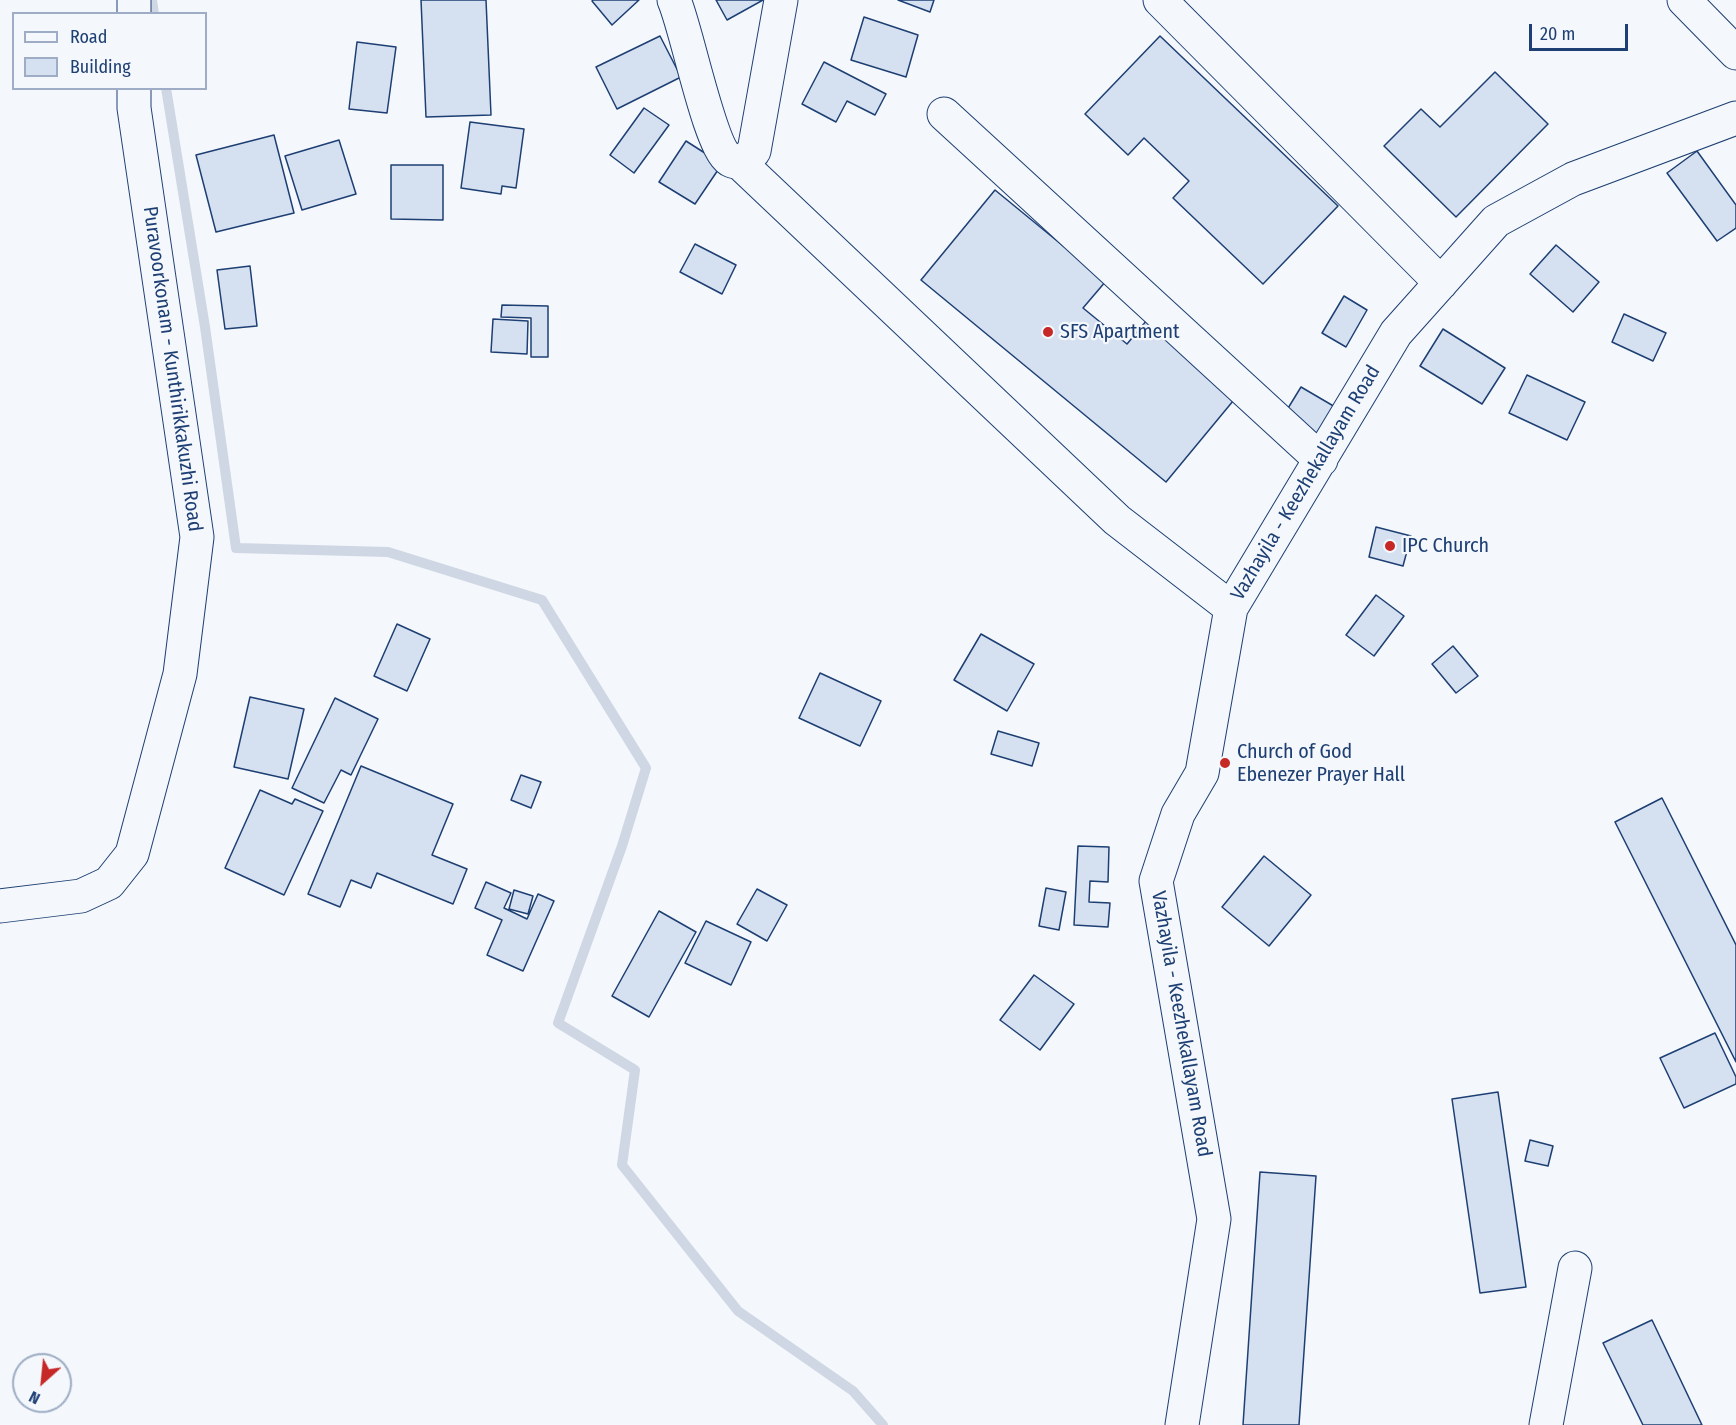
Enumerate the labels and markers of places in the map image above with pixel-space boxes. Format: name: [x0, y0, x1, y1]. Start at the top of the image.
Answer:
place label: SFS Apartment: [1060, 320, 1180, 344]
marker: SFS Apartment: [1041, 325, 1055, 339]
place label: IPC Church: [1402, 534, 1489, 558]
marker: IPC Church: [1383, 539, 1397, 553]
place label: Church of God Ebenezer Prayer Hall: [1237, 740, 1405, 787]
marker: Church of God Ebenezer Prayer Hall: [1218, 756, 1232, 770]

